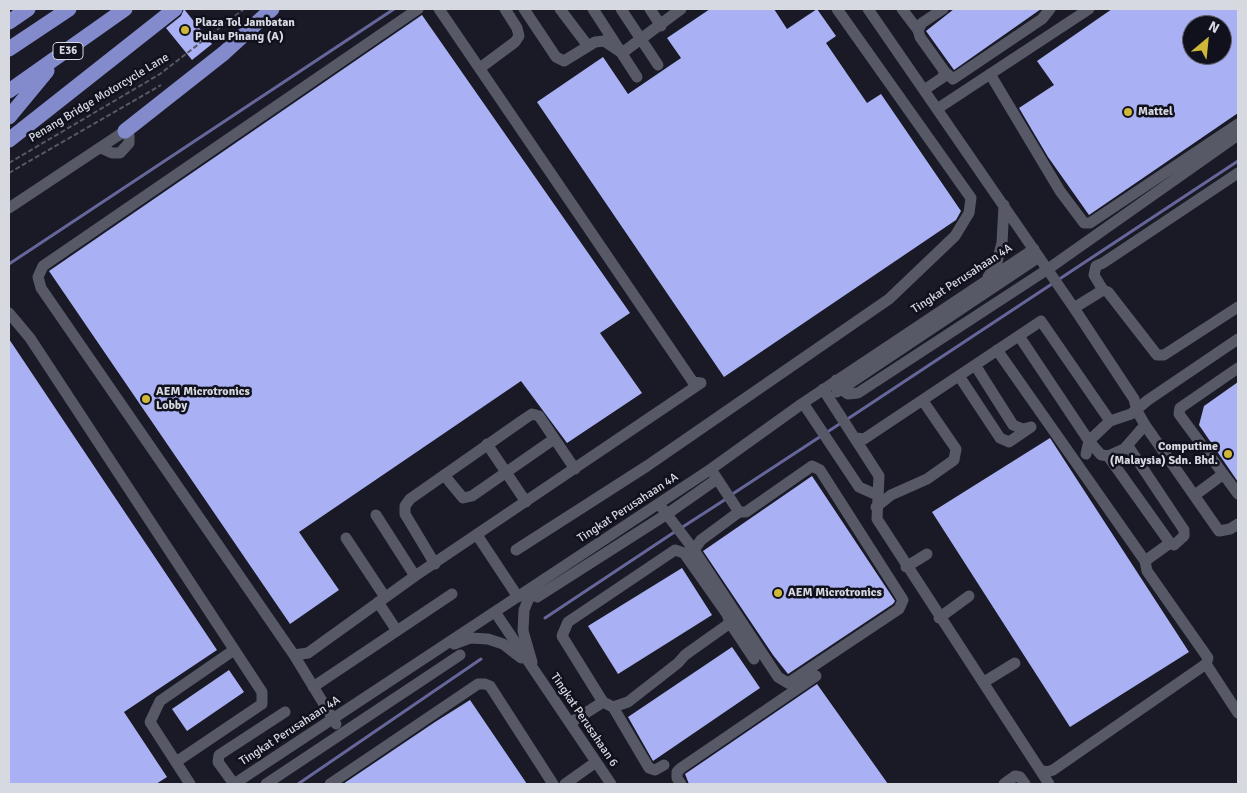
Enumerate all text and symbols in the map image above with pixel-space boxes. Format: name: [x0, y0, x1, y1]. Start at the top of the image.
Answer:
north arrow: [1182, 15, 1232, 65]
place label: Plaza Tol Jambatan Pulau Pinang (A): [195, 16, 295, 44]
text: N: [1206, 17, 1222, 37]
marker: Plaza Tol Jambatan Pulau Pinang (A): [179, 24, 191, 36]
road number: E36: [53, 42, 83, 59]
street label: Penang Bridge Motorcycle Lane: [26, 50, 172, 146]
place label: Mattel: [1138, 105, 1173, 119]
marker: Mattel: [1122, 106, 1134, 118]
street label: Tingkat Perusahaan 4A: [909, 241, 1015, 317]
place label: AEM Microtronics Lobby: [156, 385, 250, 413]
marker: AEM Microtronics Lobby: [140, 393, 152, 405]
place label: Computime (Malaysia) Sdn. Bhd.: [1110, 440, 1218, 468]
marker: Computime (Malaysia) Sdn. Bhd.: [1222, 448, 1234, 460]
street label: Tingkat Perusahaan 4A: [575, 470, 681, 546]
place label: AEM Microtronics: [788, 586, 882, 600]
marker: AEM Microtronics: [772, 587, 784, 599]
street label: Tingkat Perusahaan 6: [547, 670, 621, 770]
street label: Tingkat Perusahaan 4A: [237, 693, 343, 769]

